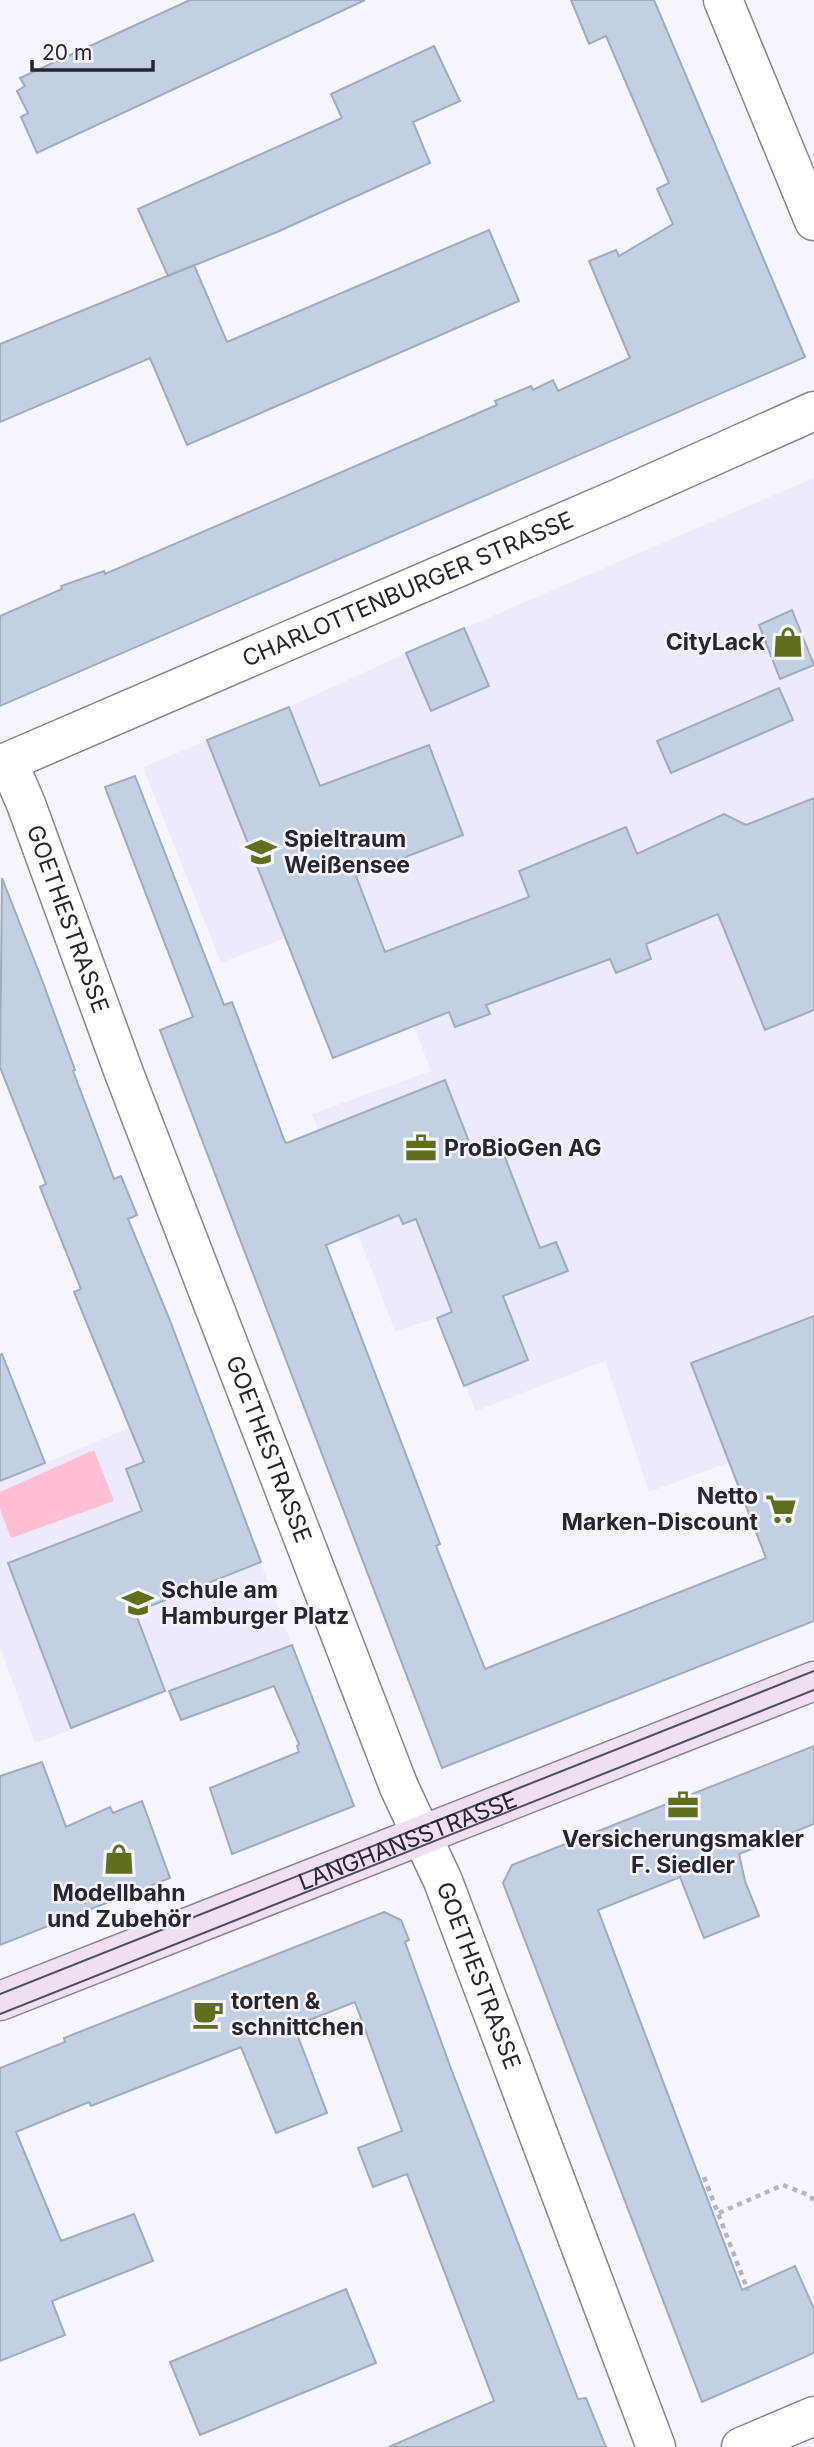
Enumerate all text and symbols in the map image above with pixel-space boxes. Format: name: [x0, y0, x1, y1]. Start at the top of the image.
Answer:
scale bar: [32, 28, 152, 72]
text: 20 m: [42, 40, 92, 65]
street label: CHARLOTTENBURGER STRASSE: [238, 506, 578, 673]
shop icon: CityLack: [771, 625, 805, 659]
place label: CityLack: [666, 628, 766, 656]
street label: GOETHESTRASSE: [21, 821, 115, 1017]
place label: Spieltraum Weißensee: [284, 825, 410, 879]
school or university icon: Spieltraum Weißensee: [244, 835, 278, 869]
office icon: ProBioGen AG: [404, 1131, 438, 1165]
place label: ProBioGen AG: [444, 1134, 602, 1162]
street label: GOETHESTRASSE: [220, 1352, 318, 1547]
place label: Netto Marken-Discount: [561, 1482, 759, 1536]
supermarket icon: Netto Marken-Discount: [764, 1492, 798, 1526]
place label: Schule am Hamburger Platz: [161, 1576, 349, 1630]
school or university icon: Schule am Hamburger Platz: [121, 1586, 155, 1620]
street label: LANGHANSSTRASSE: [294, 1785, 521, 1896]
office icon: Versicherungsmakler F. Siedler: [666, 1788, 700, 1822]
place label: Versicherungsmakler F. Siedler: [562, 1825, 804, 1879]
shop icon: Modellbahn und Zubehör: [102, 1842, 136, 1876]
street label: GOETHESTRASSE: [431, 1878, 527, 2073]
place label: Modellbahn und Zubehör: [47, 1879, 191, 1933]
place label: torten & schnittchen: [231, 1987, 364, 2041]
cafe icon: torten & schnittchen: [191, 1997, 225, 2031]

